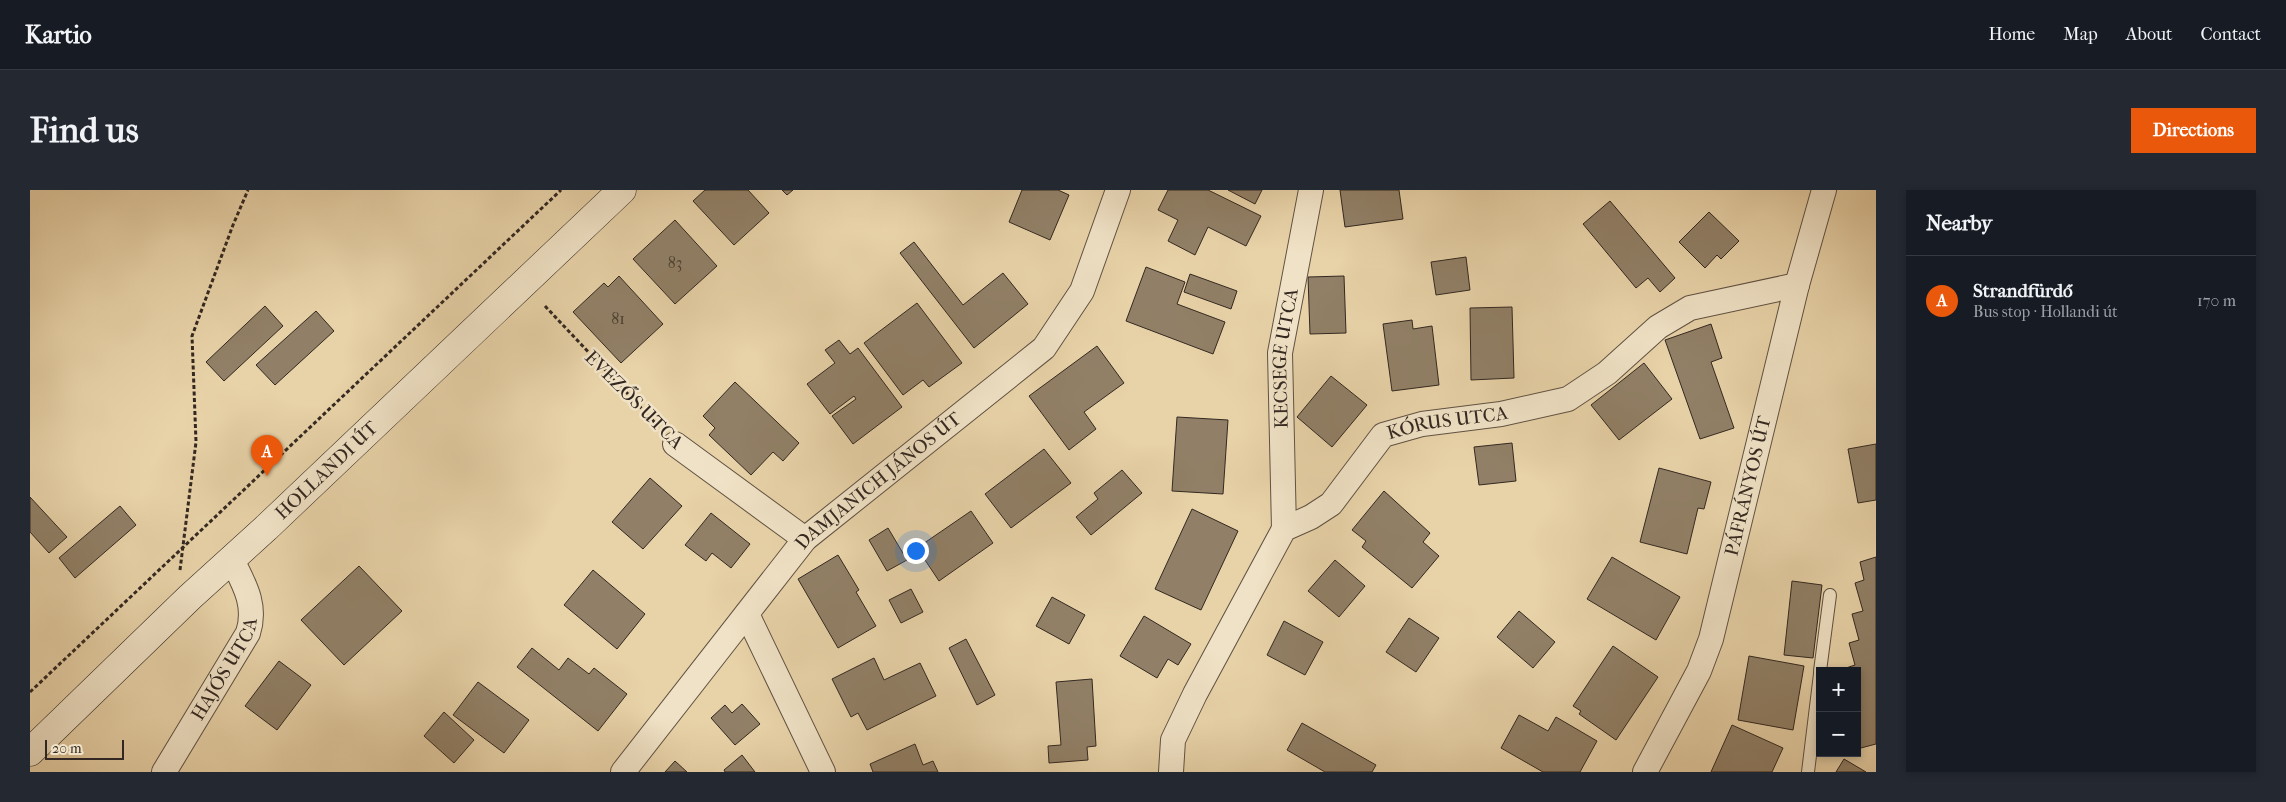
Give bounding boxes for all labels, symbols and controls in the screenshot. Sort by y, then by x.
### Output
text: Kartio [25,21,92,49]
text: Home [1988,24,2035,45]
text: Map [2063,24,2098,45]
text: About [2126,24,2172,45]
text: Contact [2200,24,2261,45]
button: Directions [2131,108,2256,153]
text: Find us [30,110,139,151]
text: Nearby [1926,211,1992,235]
house number: 83 [668,253,682,272]
text: Strandfürdő [1973,280,2073,302]
street label: KECSEGE UTCA [1269,286,1303,429]
text: A [1937,291,1947,310]
text: 170 m [2197,291,2236,310]
text: Bus stop · Hollandi út [1973,302,2118,321]
house number: 81 [611,309,625,328]
street label: EVEZŐS UTCA [580,346,689,454]
street label: KÓRUS UTCA [1384,402,1511,444]
street label: DAMJANICH JÁNOS ÚT [790,408,966,554]
street label: PÁFRÁNYOS ÚT [1721,414,1776,558]
street label: HOLLANDI ÚT [271,417,382,524]
pin: A [251,435,283,476]
your location [903,538,929,564]
street label: HAJÓS UTCA [187,616,262,724]
map controls [1816,667,1861,757]
button: + [1816,667,1861,712]
button: − [1816,712,1861,757]
scale bar [45,737,124,760]
text: 20 m [52,740,82,757]

